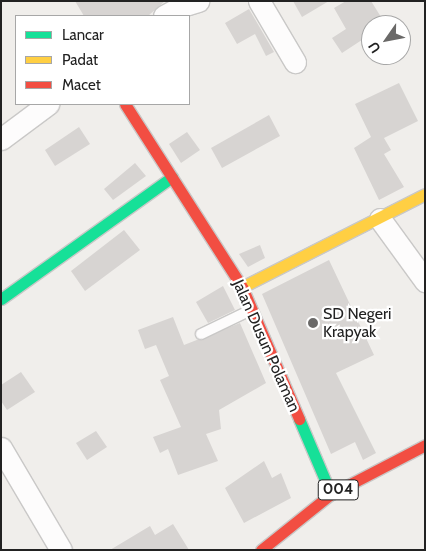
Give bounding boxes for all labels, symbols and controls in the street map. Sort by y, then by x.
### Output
legend [15,15,190,105]
north arrow [361,15,411,65]
text: Lancar [62,26,104,44]
text: U [364,39,385,57]
text: Padat [62,51,98,69]
text: Macet [62,76,101,94]
street label: Jalan Dusun Polaman [228,277,304,415]
place label: SD Negeri Krapyak [323,304,391,342]
marker: SD Negeri Krapyak [307,317,319,329]
road number: 004 [317,478,359,502]

